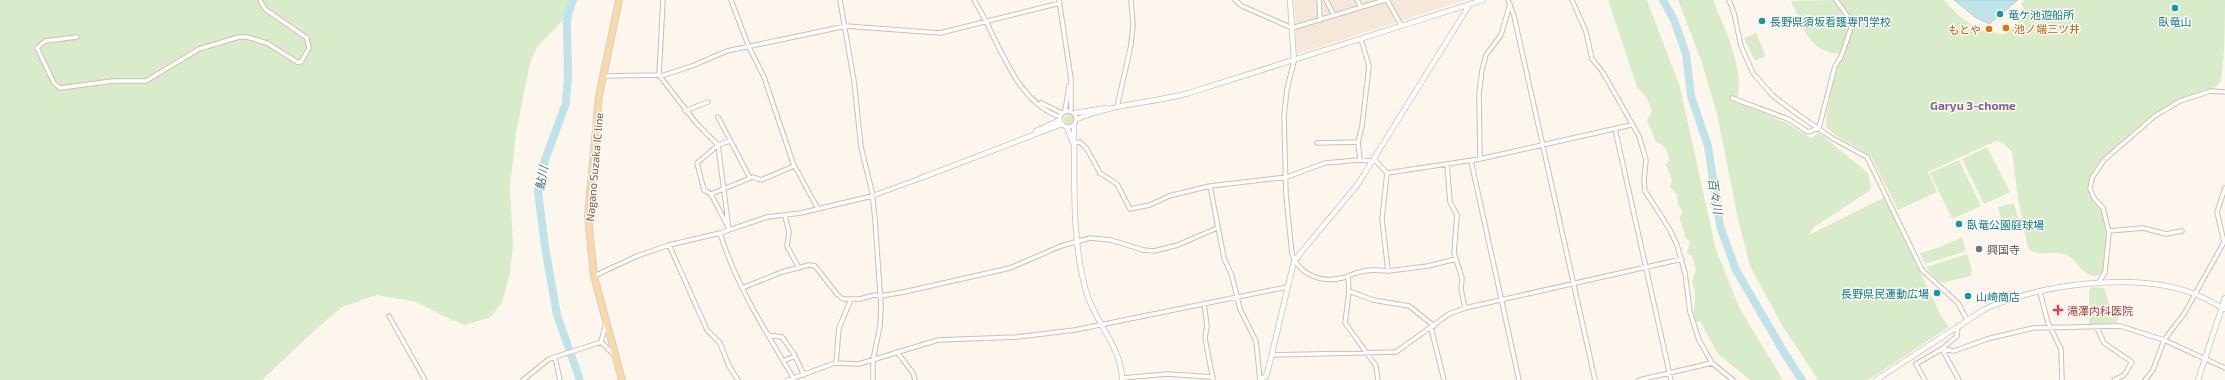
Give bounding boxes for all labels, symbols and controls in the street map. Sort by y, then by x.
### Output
marker: 臥竜山 [2170,3,2180,13]
place label: 竜ケ池遊船所 [2008,8,2075,21]
marker: 竜ケ池遊船所 [1995,9,2005,19]
place label: 長野県須坂看護専門学校 [1770,15,1891,28]
place label: 臥竜山 [2159,15,2192,28]
marker: 長野県須坂看護専門学校 [1757,16,1767,26]
place label: 池ノ端三ツ井 [2014,22,2080,35]
place label: もとや [1948,23,1981,36]
marker: 池ノ端三ツ井 [2001,23,2011,33]
marker: もとや [1984,24,1994,34]
district label: Garyu 3-chome [1930,98,2016,113]
street label: Nagano Suzaka IC line [583,112,605,222]
water label: 鮎川 [532,163,550,191]
water label: 百々川 [1706,177,1726,217]
place label: 臥竜公園庭球場 [1967,218,2044,231]
marker: 臥竜公園庭球場 [1954,219,1964,229]
place label: 興国寺 [1987,243,2020,256]
marker: 興国寺 [1974,244,1984,254]
place label: 長野県民運動広場 [1841,287,1929,300]
marker: 長野県民運動広場 [1932,288,1942,298]
place label: 山崎商店 [1976,290,2020,303]
marker: 山崎商店 [1963,291,1973,301]
marker: 滝澤内科医院 [2052,304,2064,316]
place label: 滝澤内科医院 [2067,304,2133,317]

